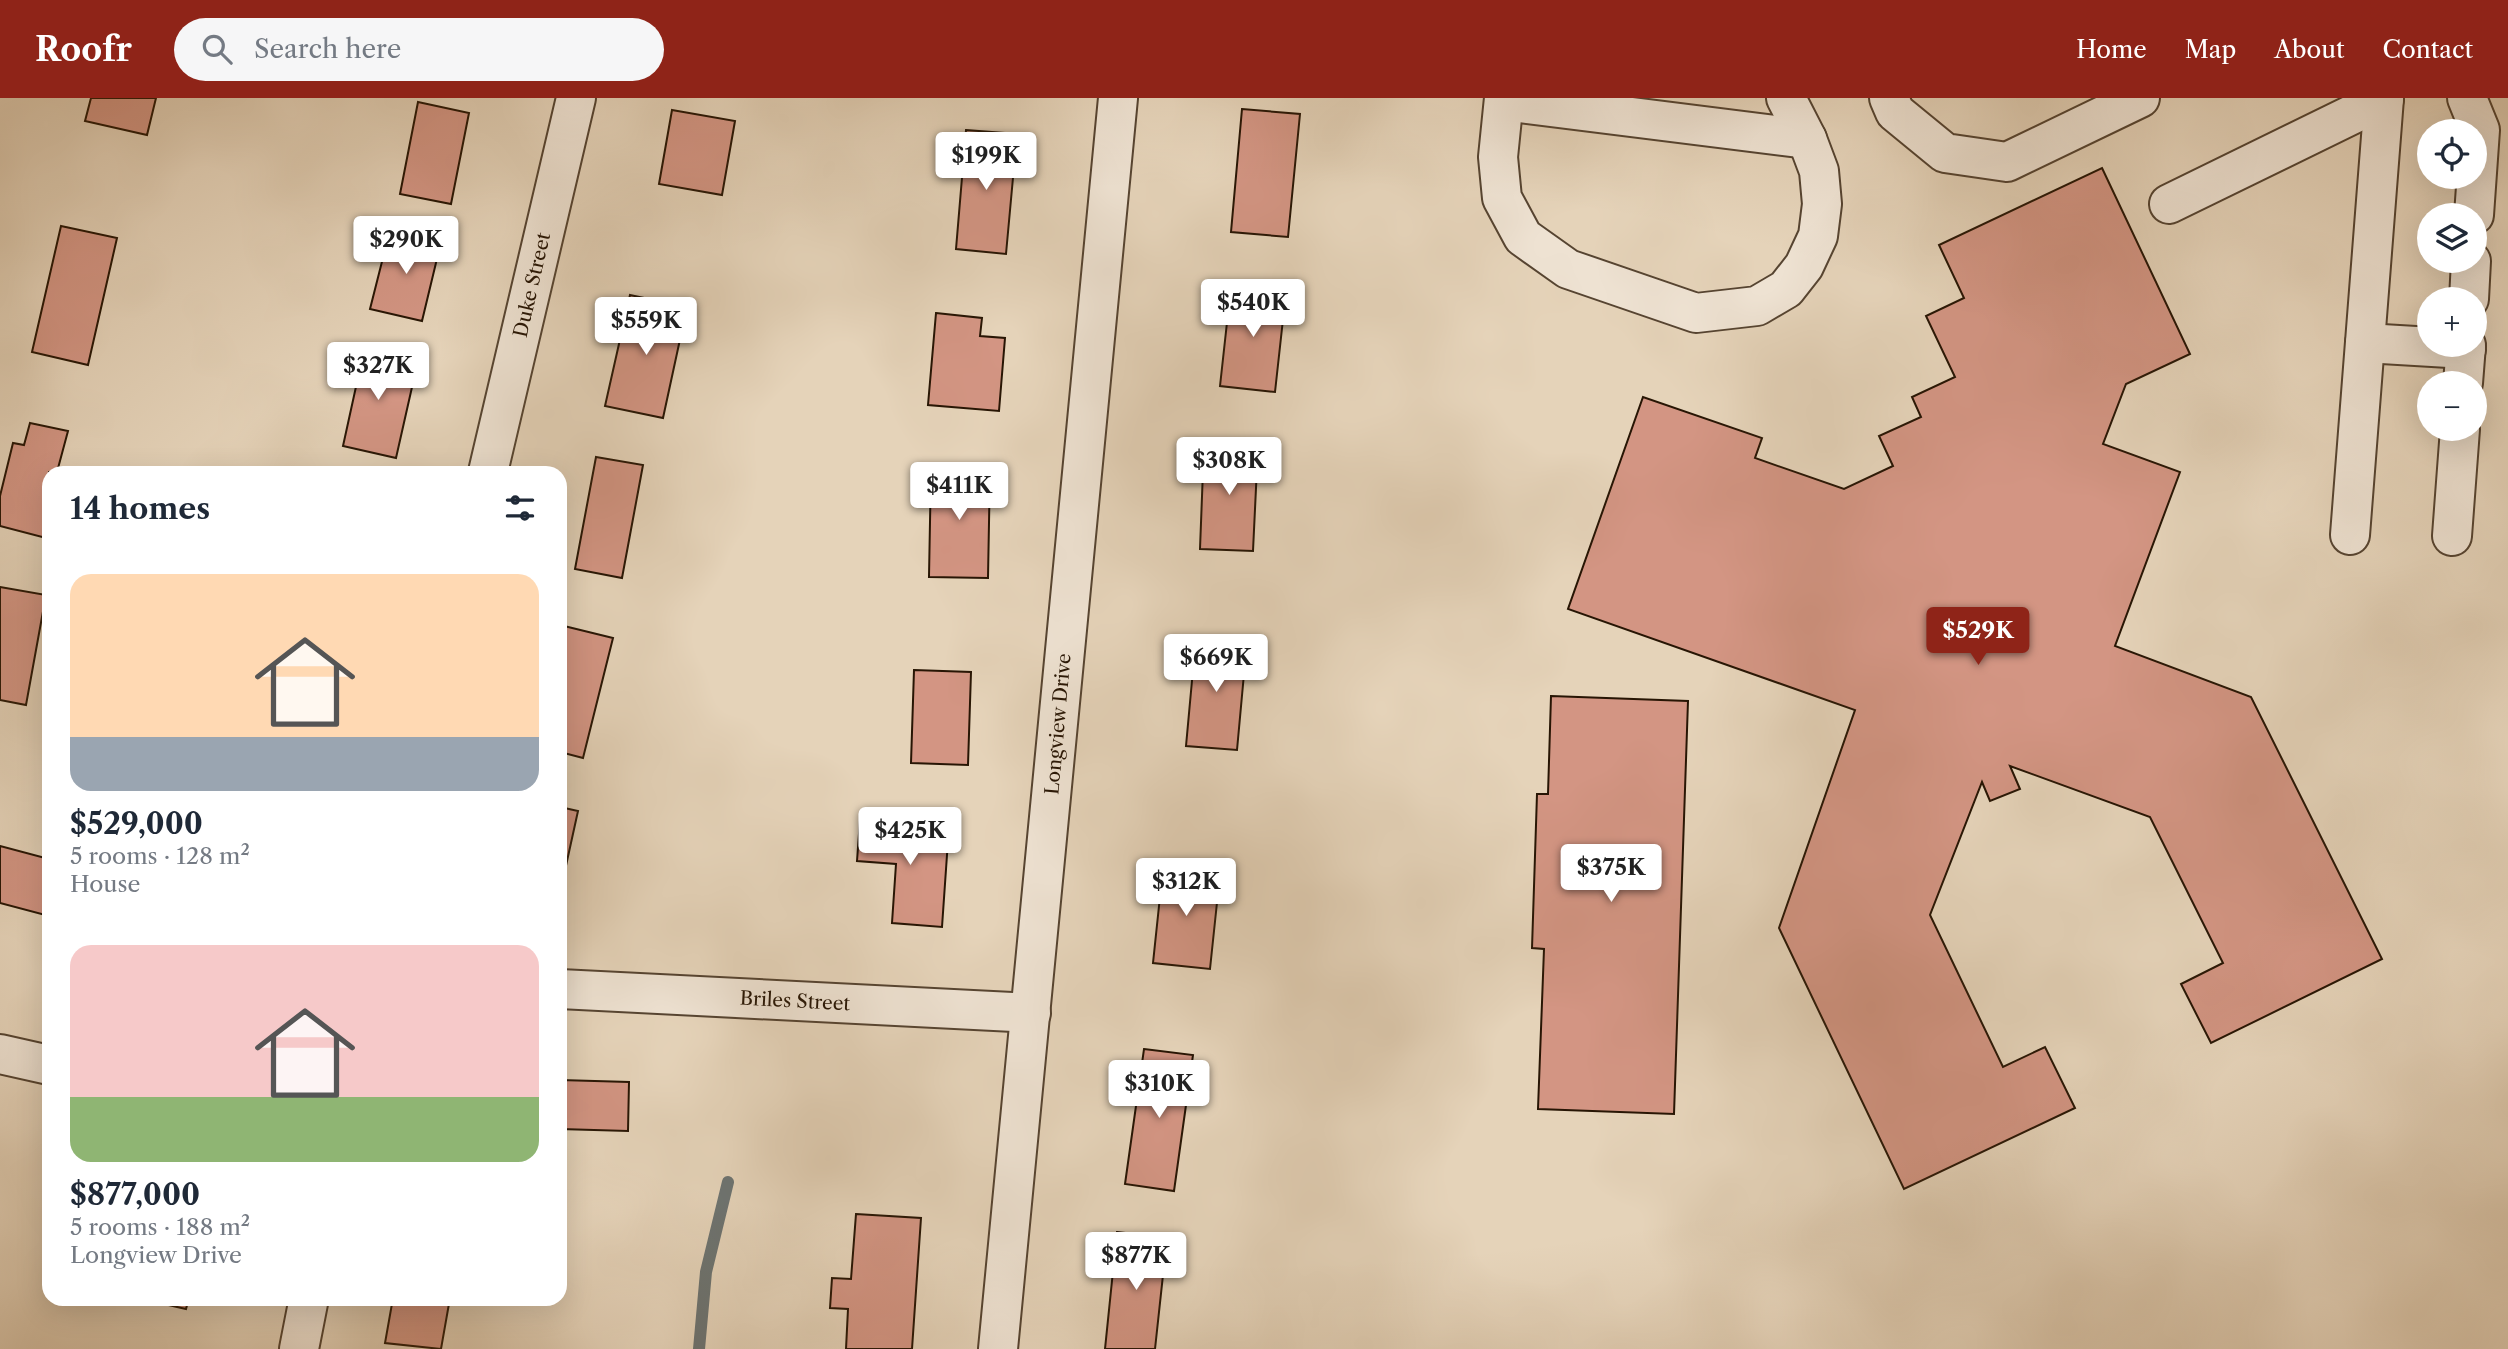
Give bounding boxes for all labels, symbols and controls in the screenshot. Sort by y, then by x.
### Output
search box [174,18,664,81]
text: Roofr [35,29,132,70]
icon: search [198,30,236,68]
text: Search here [254,33,401,65]
text: Home [2076,35,2147,64]
text: Map [2185,35,2236,64]
text: About [2274,35,2345,64]
text: Contact [2383,35,2473,64]
map controls [2417,119,2487,441]
button: locate [2417,119,2487,189]
pin: $199K [937,132,1035,192]
text: $199K [951,141,1021,169]
button: layers [2417,203,2487,273]
pin: $290K [357,216,455,276]
text: $290K [369,225,443,253]
street label: Duke Street [509,230,555,340]
pin: $540K [1204,280,1302,339]
button: + [2417,287,2487,357]
text: $540K [1217,288,1289,316]
pin: $559K [597,298,695,357]
text: $559K [611,306,681,334]
pin: $327K [329,342,427,402]
text: $327K [343,351,413,379]
button: − [2417,371,2487,441]
pin: $308K [1180,438,1278,497]
text: $308K [1192,446,1266,474]
pin: $411K [910,462,1008,522]
text: $411K [926,471,992,499]
icon: filters [501,489,539,527]
text: 14 homes [70,490,210,527]
pin: $529K [1929,608,2027,667]
text: $529K [1942,616,2014,644]
icon: home [242,619,368,745]
pin: $669K [1167,634,1265,694]
text: $669K [1180,643,1252,671]
street label: Longview Drive [1040,652,1076,796]
text: $529,000 [70,805,203,842]
pin: $425K [861,808,959,867]
text: $425K [874,816,946,844]
text: 5 rooms · 128 m² [70,842,250,870]
pin: $375K [1562,844,1660,904]
text: $375K [1577,853,1645,881]
pin: $312K [1137,858,1235,918]
text: $312K [1152,867,1220,895]
text: House [70,870,140,898]
street label: Briles Street [739,987,851,1015]
icon: home [242,990,368,1116]
pin: $310K [1110,1060,1208,1120]
text: $310K [1124,1069,1194,1097]
text: $877,000 [70,1176,200,1213]
text: 5 rooms · 188 m² [70,1213,250,1241]
pin: $877K [1087,1232,1185,1292]
text: Longview Drive [70,1241,242,1269]
text: $877K [1101,1241,1171,1269]

